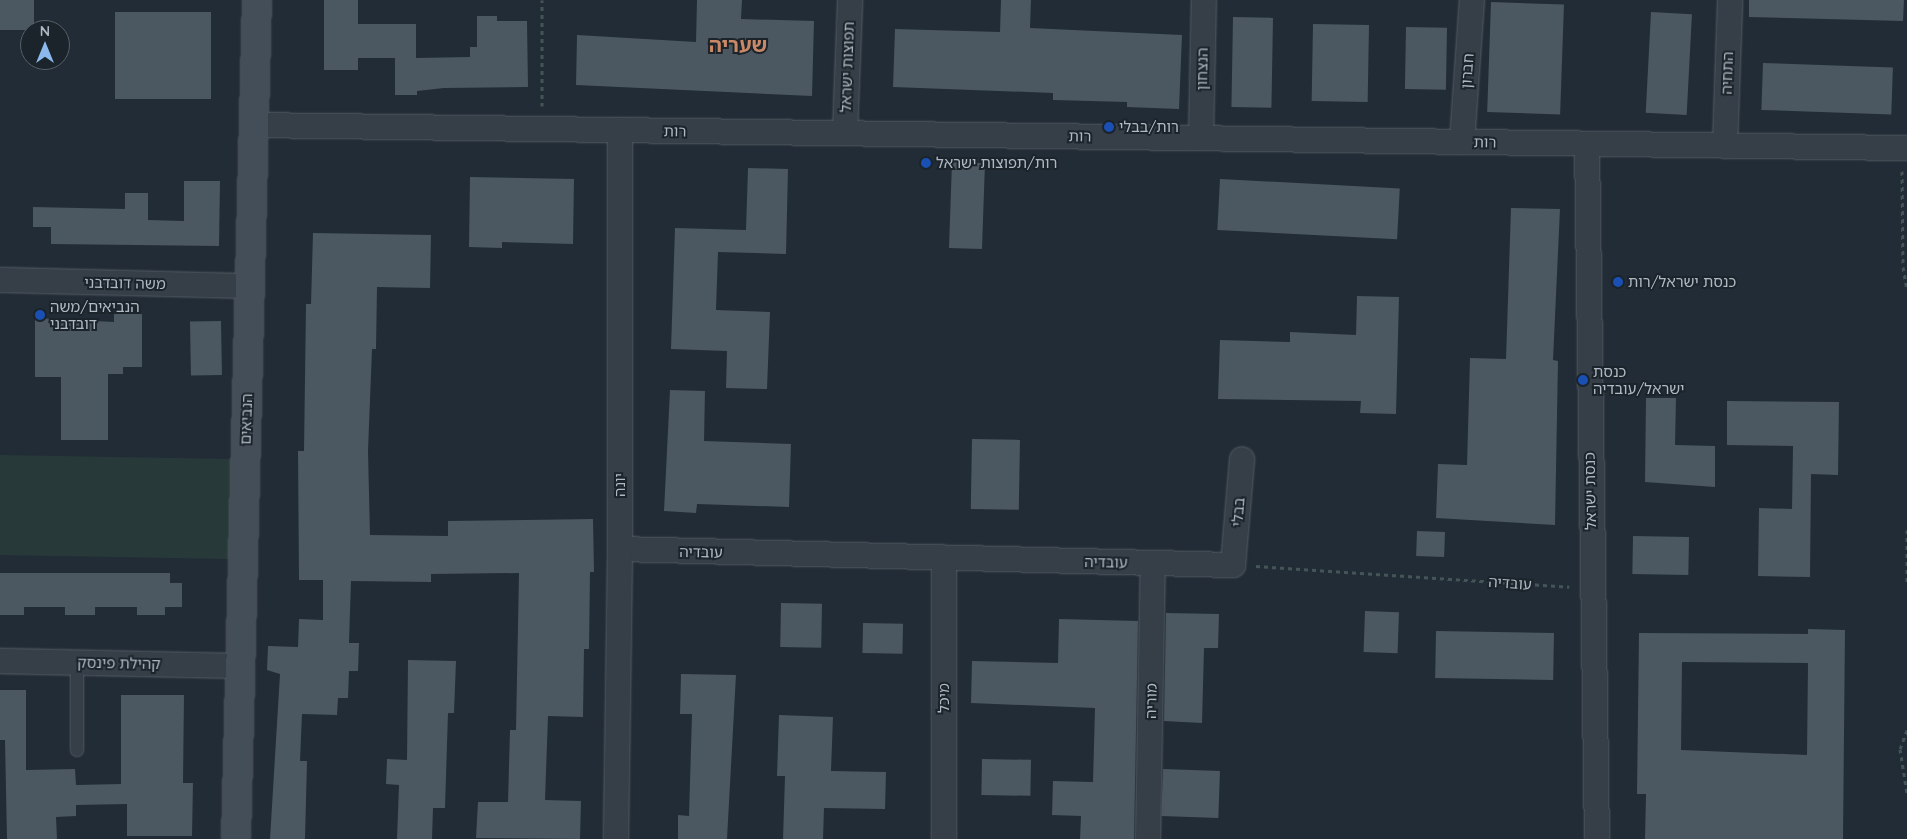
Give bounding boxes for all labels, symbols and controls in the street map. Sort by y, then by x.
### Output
north arrow [20,20,70,70]
street label: תפוצות ישראל [836,21,858,113]
text: N [40,22,50,40]
district label: שעריה [709,32,767,56]
street label: הנצחון [1193,47,1211,91]
street label: התחיה [1717,51,1737,95]
street label: חברון [1457,53,1477,89]
place label: רות/בבלי [1119,118,1179,136]
marker: רות/בבלי [1103,121,1115,133]
street label: רות [664,122,686,140]
street label: רות [1069,127,1091,145]
street label: רות [1474,133,1496,151]
place label: רות/תפוצות ישראל [936,154,1057,172]
marker: רות/תפוצות ישראל [920,157,932,169]
street label: משה דובדבני [84,273,166,293]
place label: כנסת ישראל/רות [1628,273,1736,291]
marker: כנסת ישראל/רות [1612,276,1624,288]
place label: הנביאים/משה דובדבני [50,297,140,332]
marker: הנביאים/משה דובדבני [34,309,46,321]
place label: כנסת ישראל/עובדיה [1593,362,1685,397]
marker: כנסת ישראל/עובדיה [1577,374,1589,386]
street label: הנביאים [236,393,256,445]
street label: כנסת ישראל [1580,452,1600,530]
street label: יונה [611,473,629,497]
street label: בבלי [1228,497,1248,527]
street label: עובדיה [679,543,723,561]
street label: עובדיה [1084,553,1128,571]
street label: עובדיה [1488,573,1532,593]
street label: קהילת פינסק [77,653,161,673]
street label: מיכל [935,683,953,713]
street label: מוריה [1142,683,1160,719]

